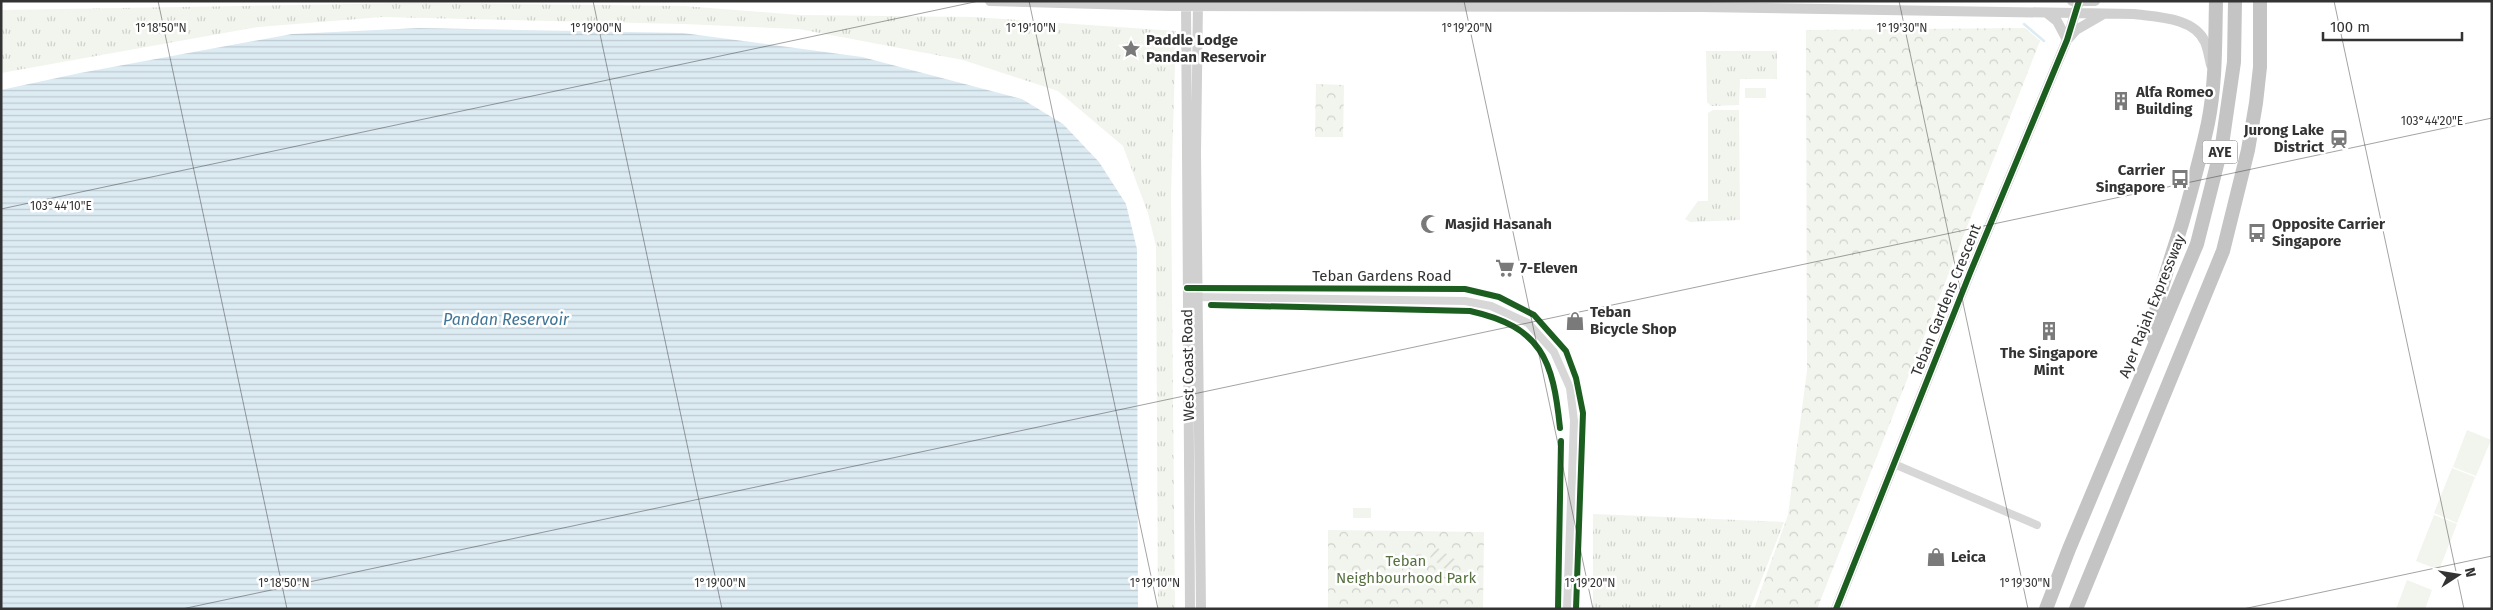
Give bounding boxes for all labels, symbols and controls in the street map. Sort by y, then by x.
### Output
scale bar [2323,10,2462,42]
text: 100 m [2330,18,2370,36]
text: 1°18'50"N [135,21,187,35]
text: 1°19'00"N [570,21,622,35]
text: 1°19'10"N [1006,21,1056,35]
text: 1°19'20"N [1441,21,1493,35]
text: 1°19'30"N [1876,21,1928,35]
place label: Paddle Lodge Pandan Reservoir [1146,31,1267,66]
place icon: Paddle Lodge Pandan Reservoir [1120,38,1142,60]
place label: Alfa Romeo Building [2135,83,2214,118]
building icon: Alfa Romeo Building [2110,90,2132,112]
text: 103°44'20"E [2401,114,2463,128]
place label: Jurong Lake District [2243,121,2324,156]
station icon: Jurong Lake District [2328,128,2350,150]
road number: AYE [2202,140,2238,163]
place label: Carrier Singapore [2096,161,2166,196]
bus stop icon: Carrier Singapore [2169,168,2191,190]
text: 103°44'10"E [30,199,92,213]
mosque icon: Masjid Hasanah [1419,213,1441,235]
place label: Masjid Hasanah [1445,215,1552,233]
place label: Opposite Carrier Singapore [2272,215,2386,250]
street label: Teban Gardens Crescent [1907,221,1985,379]
bus stop icon: Opposite Carrier Singapore [2246,222,2268,244]
street label: Ayer Rajah Expressway [2115,231,2189,380]
supermarket icon: 7-Eleven [1494,257,1516,279]
place label: 7-Eleven [1520,259,1578,277]
street label: Teban Gardens Road [1312,267,1452,285]
place label: Teban Bicycle Shop [1590,303,1677,338]
street label: West Coast Road [1178,309,1198,421]
water label: Pandan Reservoir [443,310,570,329]
shop icon: Teban Bicycle Shop [1564,310,1586,332]
building icon: The Singapore Mint [2038,320,2060,342]
place label: The Singapore Mint [2000,344,2098,379]
shop icon: Leica [1925,546,1947,568]
place label: Leica [1951,548,1986,566]
north arrow [2433,550,2483,600]
park label: Teban Neighbourhood Park [1336,552,1476,587]
text: N [2461,566,2480,579]
text: 1°18'50"N [258,576,310,590]
text: 1°19'00"N [694,576,746,590]
text: 1°19'10"N [1130,576,1180,590]
text: 1°19'20"N [1564,576,1616,590]
text: 1°19'30"N [1999,576,2051,590]

